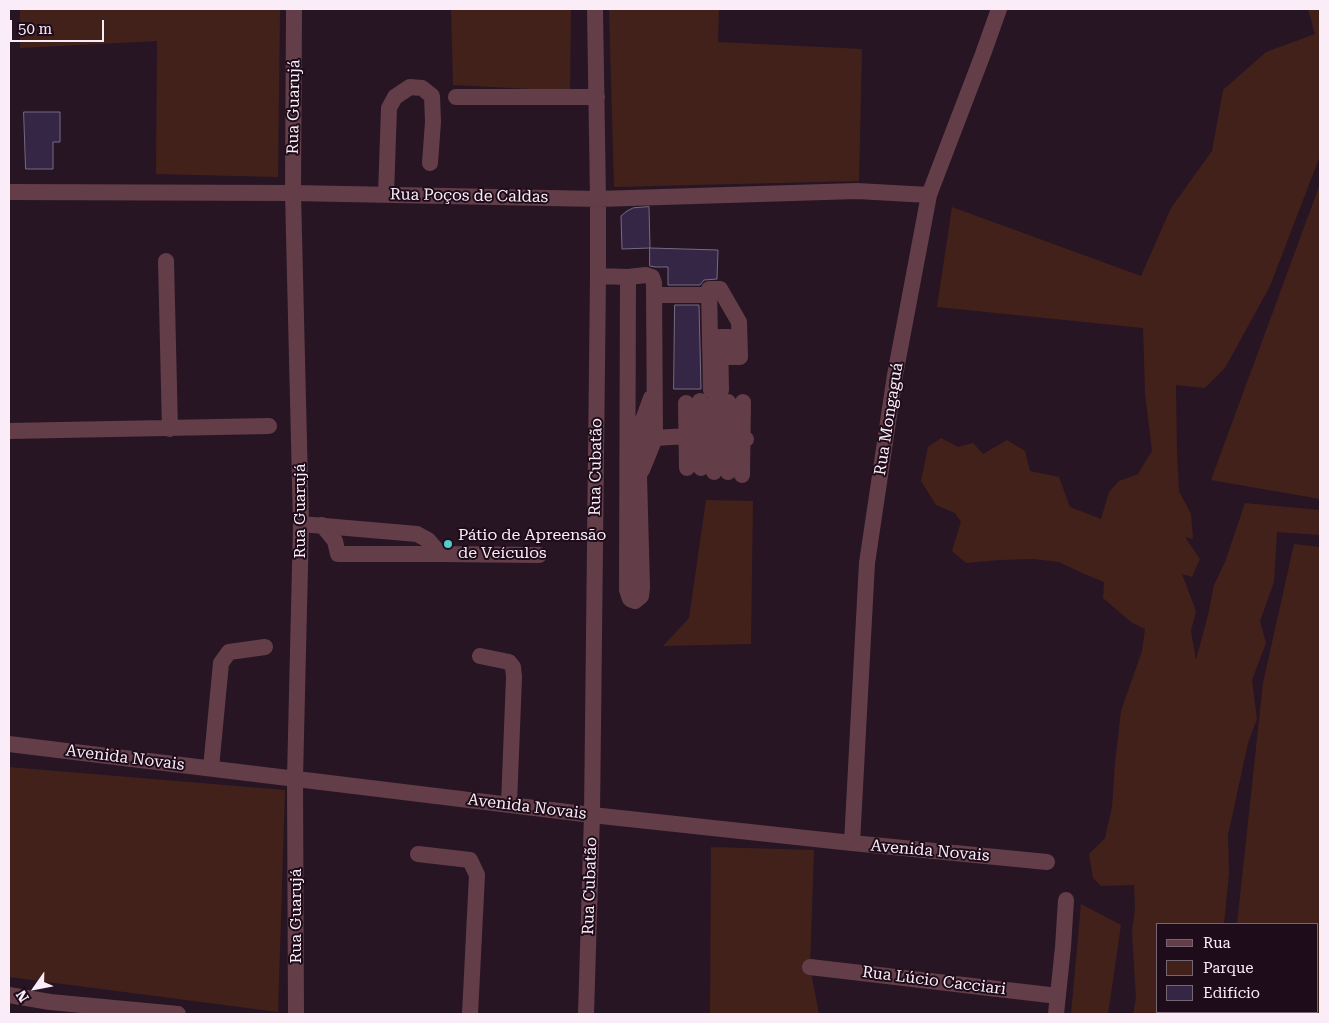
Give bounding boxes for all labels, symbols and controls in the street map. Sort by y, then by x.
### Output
scale bar [12,10,106,42]
text: 50 m [18,20,52,38]
street label: Rua Guarujá [284,59,304,155]
street label: Rua Poços de Caldas [390,185,548,207]
street label: Rua Mongaguá [871,361,907,477]
street label: Rua Cubatão [586,418,606,516]
street label: Rua Guarujá [290,464,310,558]
place label: Pátio de Apreensão de Veículos [458,525,606,563]
marker: Pátio de Apreensão de Veículos [442,538,454,550]
street label: Avenida Novais [65,741,185,775]
street label: Avenida Novais [467,790,587,824]
street label: Avenida Novais [870,836,990,866]
street label: Rua Cubatão [579,837,601,935]
street label: Rua Guarujá [286,869,306,963]
legend [1156,923,1319,1013]
text: Rua [1203,934,1231,952]
text: Parque [1203,959,1254,977]
north arrow [10,963,60,1013]
street label: Rua Lúcio Cacciari [861,963,1007,999]
text: Edifício [1203,984,1260,1002]
text: N [13,987,32,1005]

